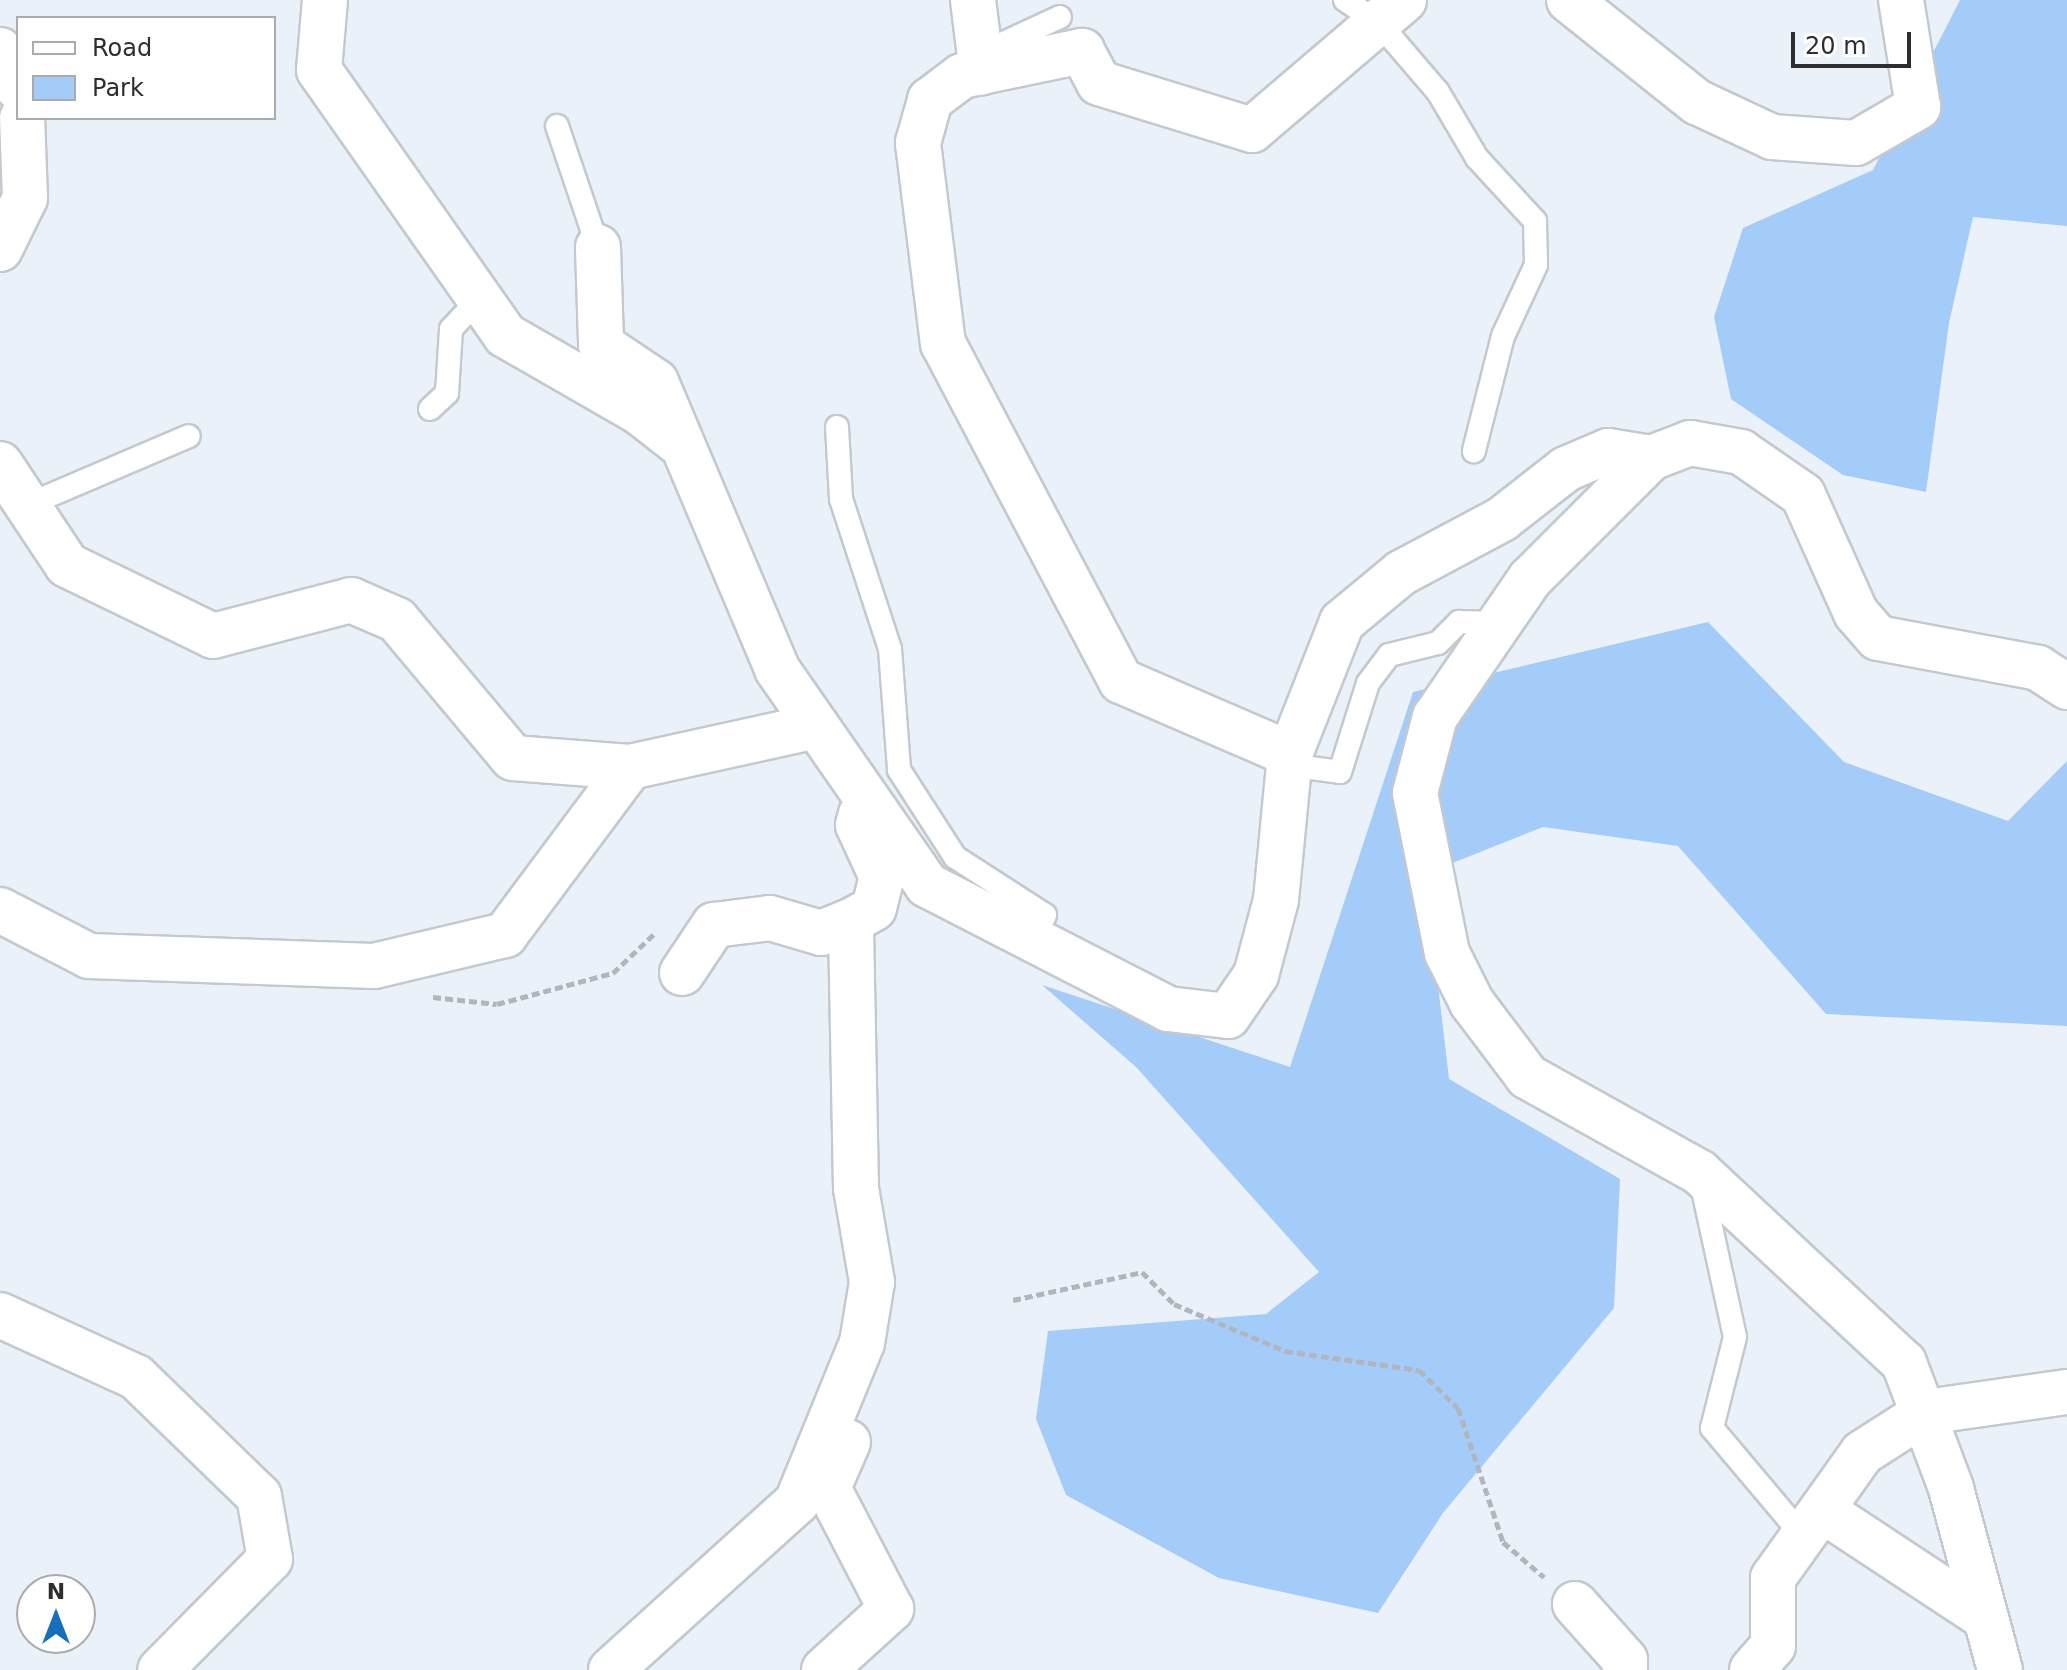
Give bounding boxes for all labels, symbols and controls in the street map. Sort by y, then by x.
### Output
legend [16,16,276,120]
scale bar [1795,16,1915,66]
text: 20 m [1805,32,1867,60]
text: Road [92,34,152,62]
text: Park [92,74,144,102]
north arrow [16,1574,96,1654]
text: N [47,1579,65,1604]

